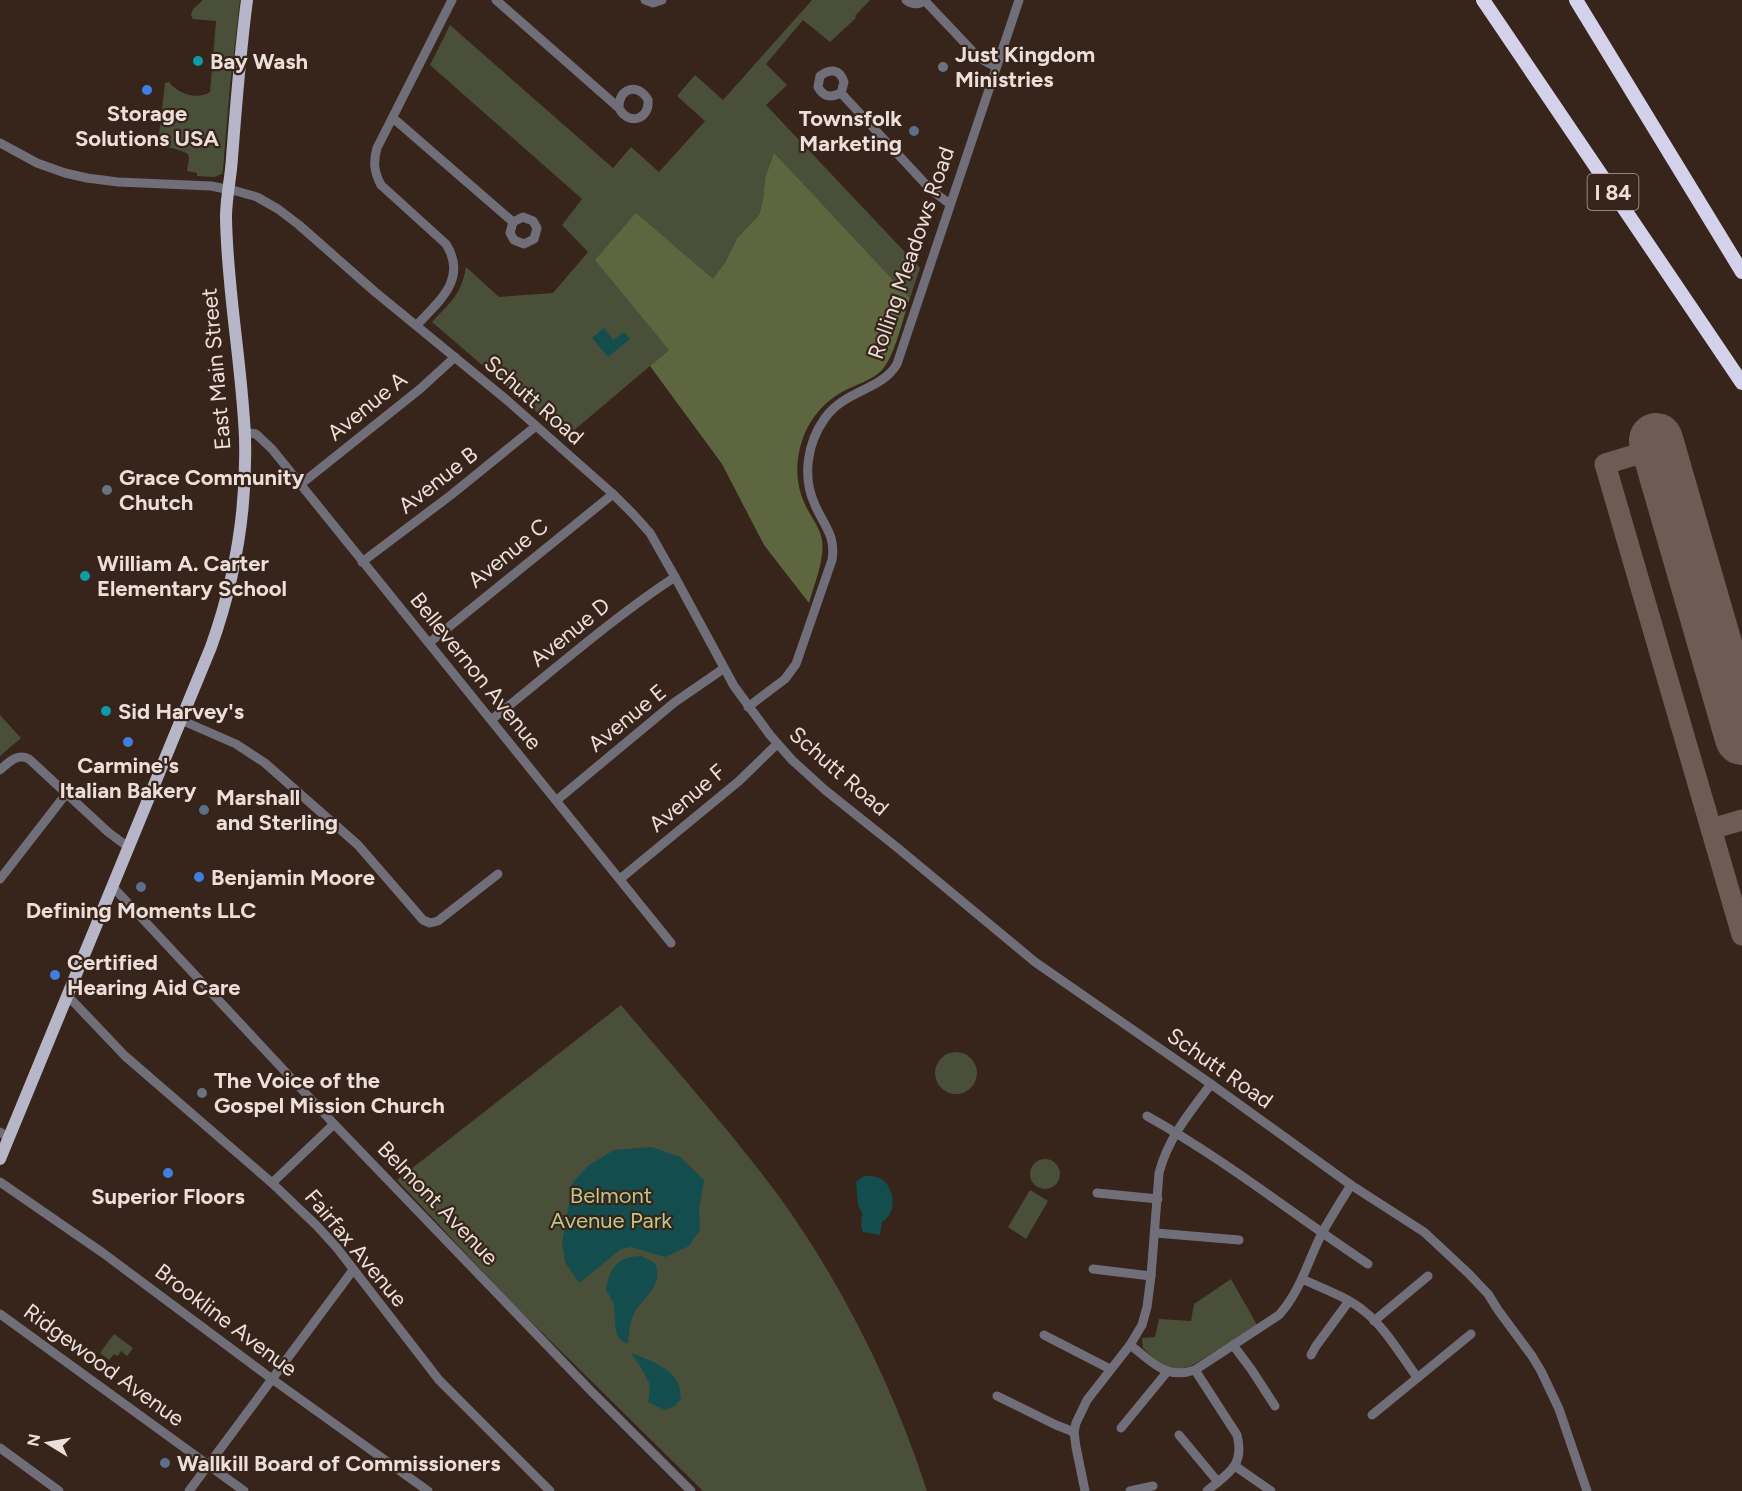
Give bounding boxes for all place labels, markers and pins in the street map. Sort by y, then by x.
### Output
place label: Just Kingdom Ministries [955,41,1095,93]
place label: Bay Wash [210,48,308,75]
marker: Bay Wash [191,54,205,68]
marker: Just Kingdom Ministries [936,60,950,74]
marker: Storage Solutions USA [140,83,154,97]
place label: Storage Solutions USA [75,100,219,152]
place label: Townsfolk Marketing [799,105,902,157]
marker: Townsfolk Marketing [907,124,921,138]
place label: Grace Community Chutch [119,464,305,516]
marker: Grace Community Chutch [100,483,114,497]
place label: William A. Carter Elementary School [97,550,287,602]
marker: William A. Carter Elementary School [78,569,92,583]
place label: Sid Harvey's [118,698,244,725]
marker: Sid Harvey's [99,704,113,718]
marker: Carmine's Italian Bakery [121,735,135,749]
place label: Carmine's Italian Bakery [59,752,197,804]
place label: Marshall and Sterling [216,784,338,836]
marker: Marshall and Sterling [197,803,211,817]
place label: Benjamin Moore [211,864,375,891]
marker: Benjamin Moore [192,870,206,884]
marker: Defining Moments LLC [134,880,148,894]
place label: Defining Moments LLC [26,897,256,924]
place label: Certified Hearing Aid Care [67,949,240,1001]
marker: Certified Hearing Aid Care [48,968,62,982]
place label: The Voice of the Gospel Mission Church [214,1067,445,1119]
marker: The Voice of the Gospel Mission Church [195,1086,209,1100]
marker: Superior Floors [161,1166,175,1180]
place label: Superior Floors [91,1183,245,1210]
place label: Wallkill Board of Commissioners [177,1450,500,1477]
marker: Wallkill Board of Commissioners [158,1456,172,1470]

